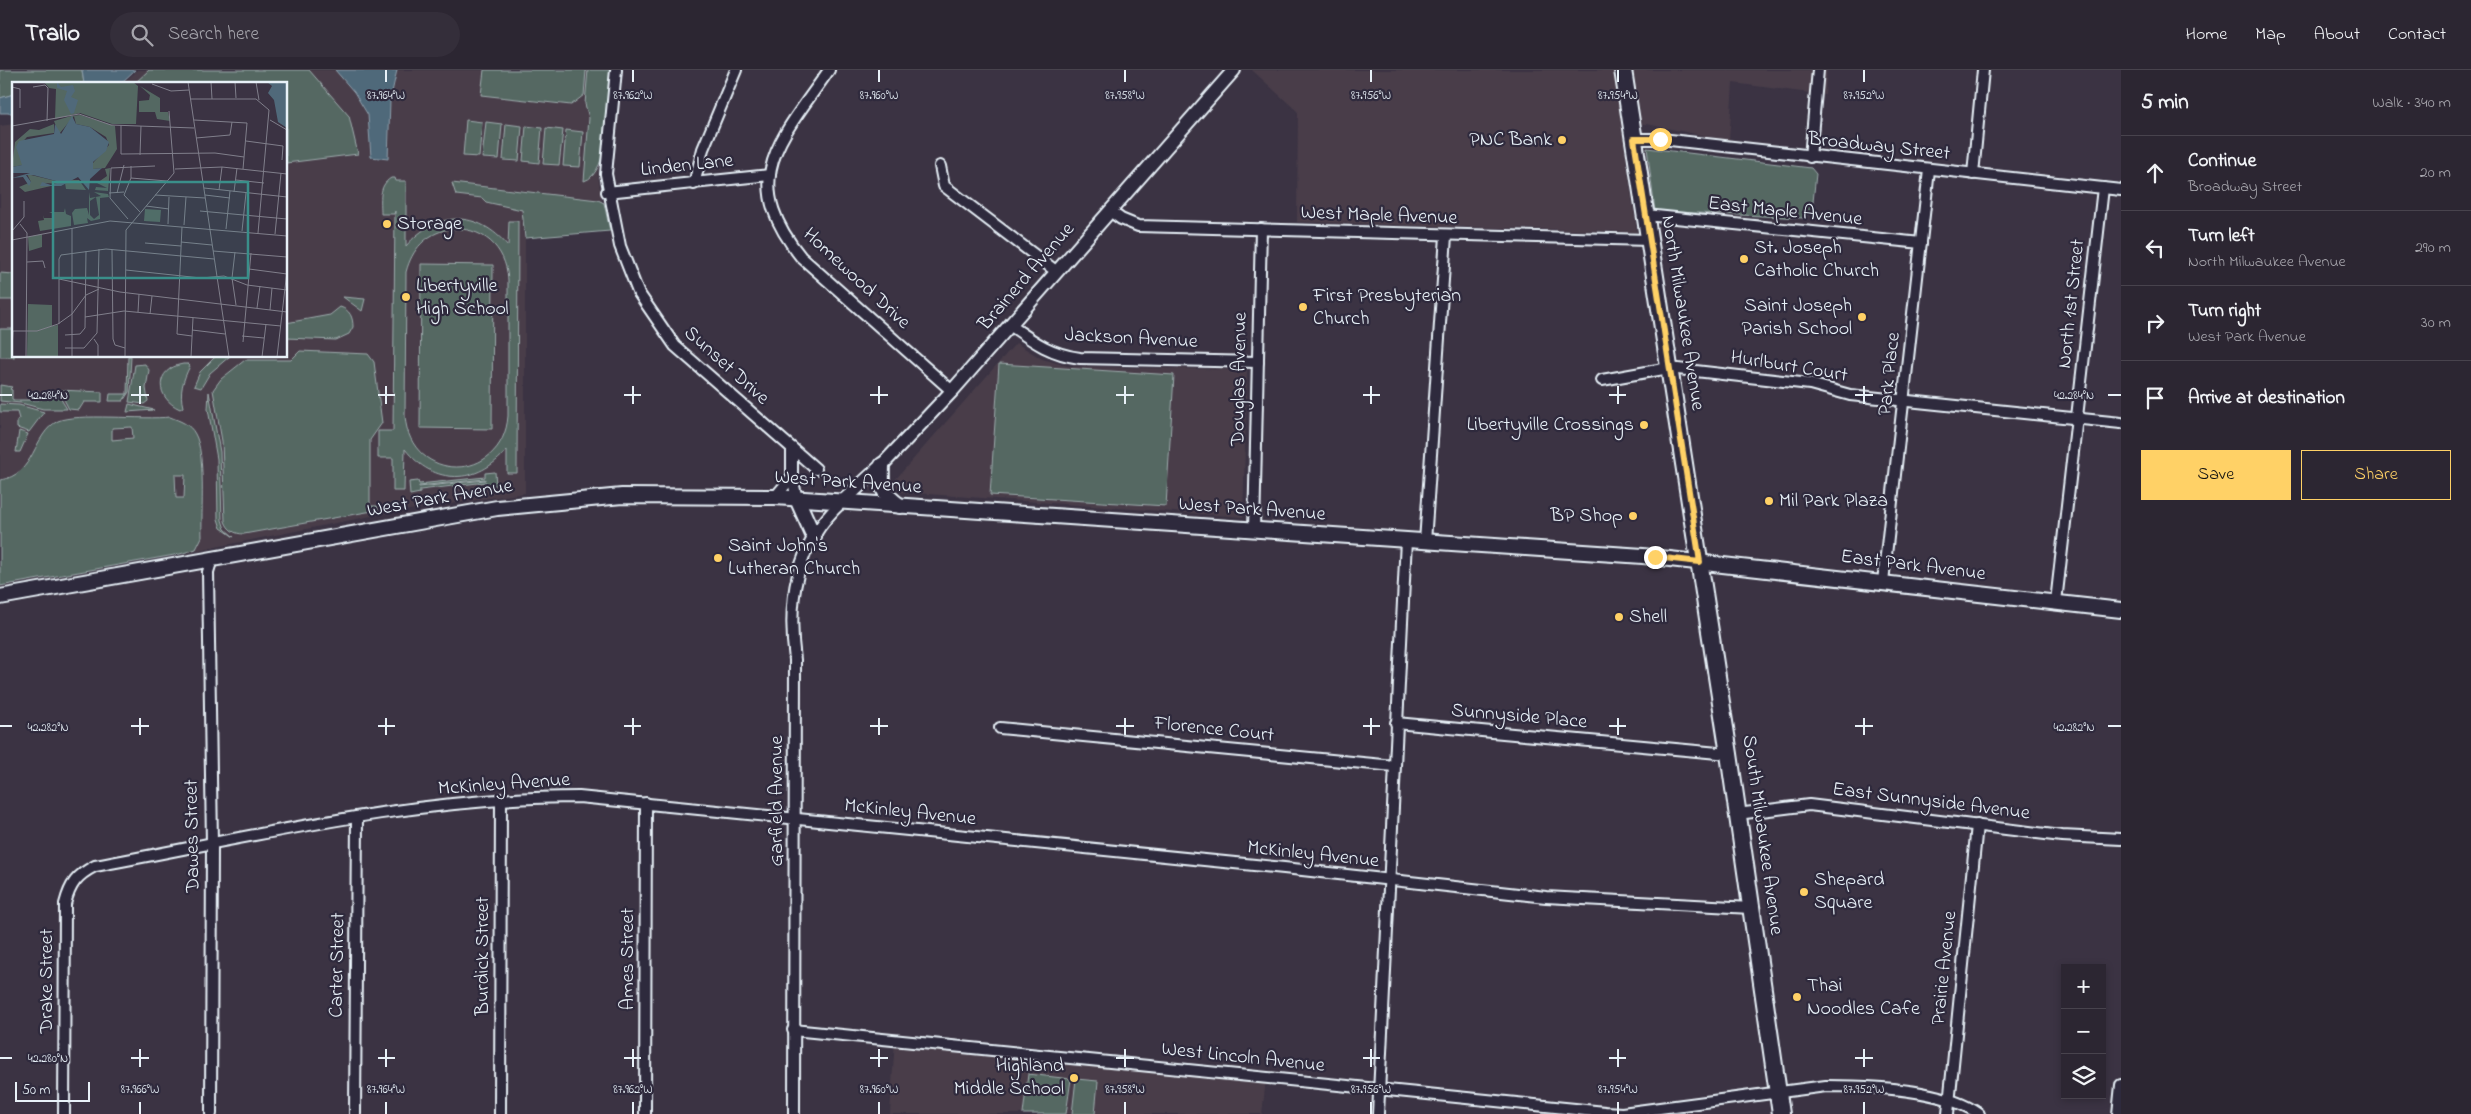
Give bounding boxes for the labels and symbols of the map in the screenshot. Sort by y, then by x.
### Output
inset map [12,82,288,358]
text: 87.964°W [367,87,405,105]
text: 87.962°W [613,87,653,105]
text: 87.960°W [860,87,898,105]
text: 87.958°W [1105,87,1145,105]
text: 87.956°W [1351,87,1391,105]
text: 87.954°W [1598,87,1638,105]
text: 87.952°W [1844,87,1884,105]
street label: Broadway Street [1806,125,1952,169]
place label: PNC Bank [1469,126,1552,155]
route start [1649,128,1672,151]
marker: PNC Bank [1556,134,1568,146]
street label: Linden Lane [639,147,735,185]
street label: East Maple Avenue [1706,189,1864,235]
street label: West Maple Avenue [1300,199,1458,233]
place label: Storage [397,210,462,240]
street label: North Milwaukee Avenue [1652,213,1712,413]
street label: Brainerd Avenue [971,216,1082,338]
marker: Storage [381,218,393,230]
street label: Homewood Drive [796,221,916,337]
place label: St. Joseph Catholic Church [1754,234,1879,286]
street label: North 1st Street [2051,238,2093,370]
marker: St. Joseph Catholic Church [1738,253,1750,265]
place label: Libertyville High School [416,272,509,325]
place label: First Presbyterian Church [1312,282,1461,334]
marker: Libertyville High School [400,291,412,303]
place label: Saint Joseph Parish School [1742,292,1852,344]
marker: First Presbyterian Church [1297,301,1309,313]
marker: Saint Joseph Parish School [1856,311,1868,323]
street label: Douglas Avenue [1224,312,1257,447]
street label: Sunset Drive [677,320,775,412]
street label: Jackson Avenue [1064,321,1198,357]
street label: Park Place [1871,331,1909,417]
street label: Hurlburt Court [1728,343,1850,391]
text: 42.284°N [28,387,68,405]
text: 42.284°N [2054,387,2094,405]
place label: Libertyville Crossings [1467,411,1634,441]
marker: Libertyville Crossings [1638,419,1650,431]
street label: West Park Avenue [774,463,923,503]
street label: West Park Avenue [365,472,515,526]
place label: Mil Park Plaza [1779,487,1888,516]
street label: West Park Avenue [1178,490,1327,530]
marker: Mil Park Plaza [1763,495,1775,507]
place label: BP Shop [1550,502,1623,531]
marker: BP Shop [1627,510,1639,522]
place label: Saint John's Lutheran Church [728,532,860,584]
street label: East Park Avenue [1839,543,1987,589]
route end [1644,546,1667,569]
marker: Saint John's Lutheran Church [712,552,724,564]
place label: Shell [1629,603,1667,632]
marker: Shell [1613,611,1625,623]
street label: Sunnyside Place [1450,697,1588,737]
street label: Florence Court [1152,709,1276,751]
text: 42.282°N [27,719,69,737]
text: 42.282°N [2053,719,2095,737]
street label: South Milwaukee Avenue [1734,733,1790,937]
street label: Garfield Avenue [763,736,792,866]
street label: McKinley Avenue [437,766,571,804]
street label: East Sunnyside Avenue [1831,776,2031,829]
street label: Dawes Street [178,779,209,894]
street label: McKinley Avenue [843,792,977,834]
street label: McKinley Avenue [1246,834,1380,876]
place label: Shepard Square [1814,866,1884,918]
marker: Shepard Square [1798,886,1810,898]
street label: Burdick Street [469,896,498,1016]
street label: Ames Street [614,908,643,1010]
street label: Prairie Avenue [1925,909,1965,1026]
street label: Carter Street [323,912,353,1018]
street label: Drake Street [33,928,62,1034]
place label: Thai Noodles Cafe [1807,972,1920,1024]
marker: Thai Noodles Cafe [1791,991,1803,1003]
street label: West Lincoln Avenue [1160,1035,1326,1081]
text: 42.280°N [28,1050,68,1068]
place label: Highland Middle School [954,1052,1064,1104]
marker: Highland Middle School [1068,1072,1080,1084]
scale bar [15,1079,90,1102]
text: 87.966°W [121,1081,159,1099]
text: 87.964°W [367,1081,405,1099]
text: 87.962°W [613,1081,653,1099]
text: 87.960°W [860,1081,898,1099]
text: 87.958°W [1105,1081,1145,1099]
text: 87.956°W [1351,1081,1391,1099]
text: 87.954°W [1598,1081,1638,1099]
text: 87.952°W [1844,1081,1884,1099]

